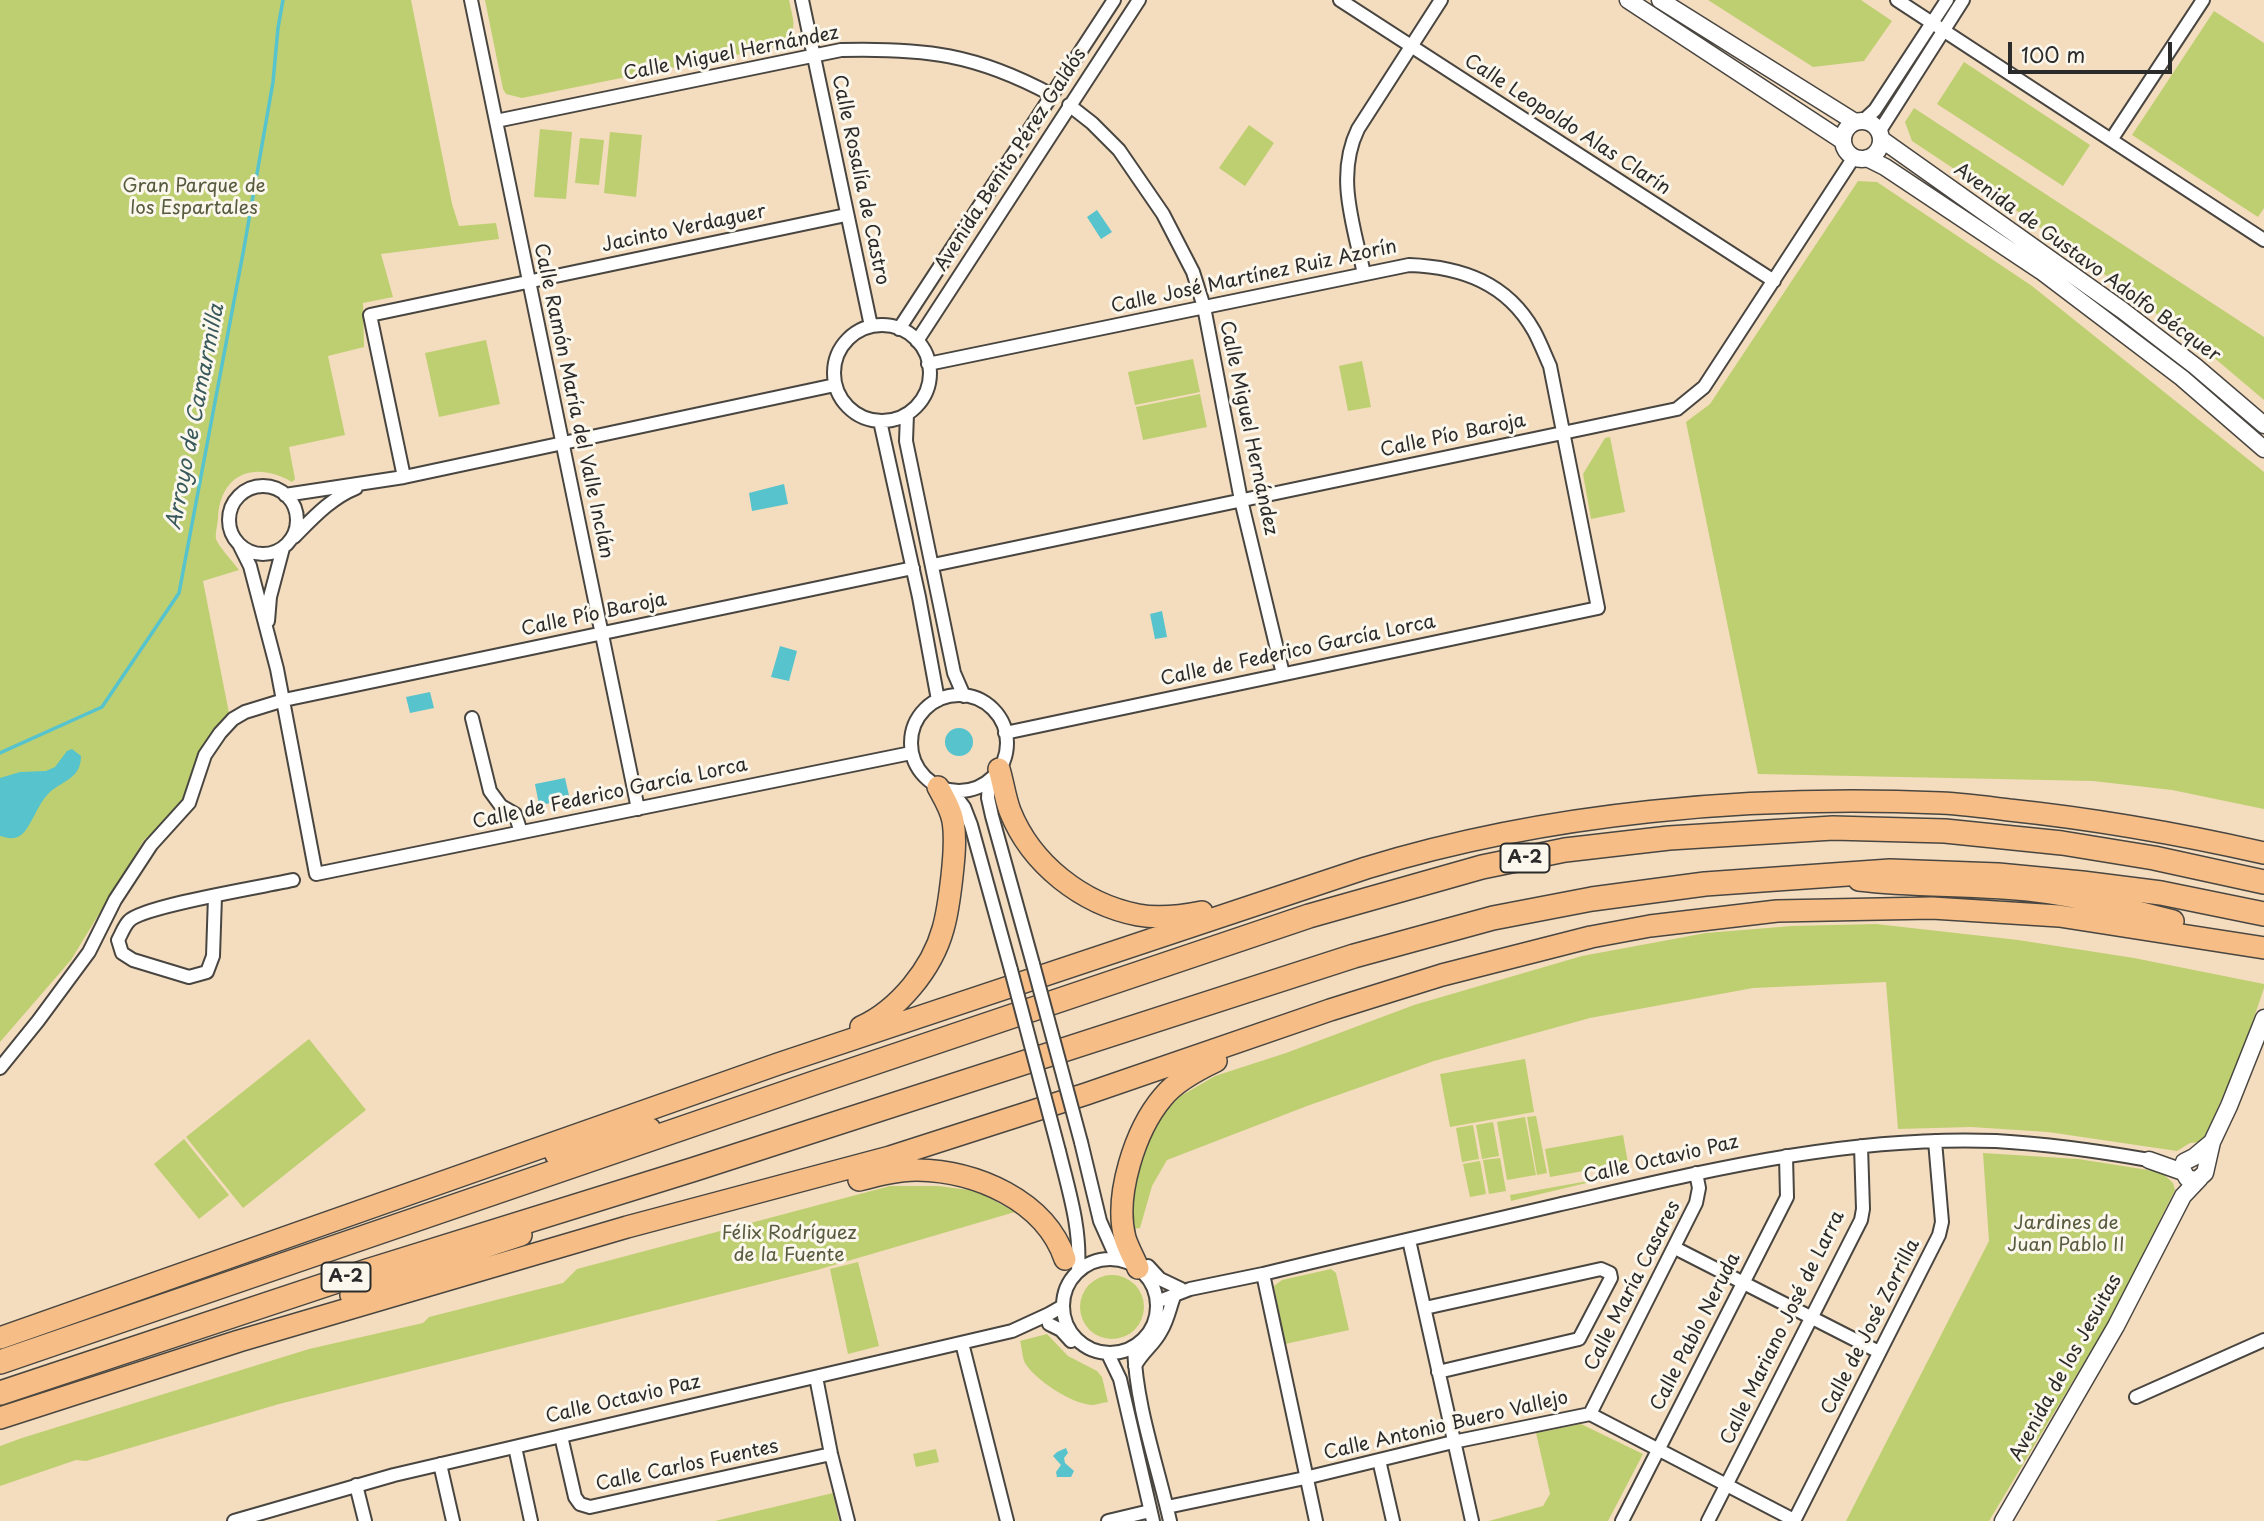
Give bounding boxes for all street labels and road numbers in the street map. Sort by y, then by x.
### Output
street label: Calle Miguel Hernández [622,22,840,86]
street label: Avenida Benito Pérez Galdós [930,44,1092,276]
street label: Calle Leopoldo Alas Clarín [1460,50,1674,200]
street label: Calle Rosalía de Castro [827,73,893,287]
street label: Avenida de Gustavo Adolfo Bécquer [1949,159,2225,367]
street label: Jacinto Verdaguer [600,200,768,258]
street label: Calle José Martínez Ruiz Azorín [1109,236,1399,318]
street label: Calle Ramón María del Valle Inclán [528,241,618,561]
street label: Calle Miguel Hernández [1214,319,1282,537]
street label: Calle Pío Baroja [1378,409,1528,463]
street label: Calle Pío Baroja [519,588,669,642]
street label: Calle de Federico García Lorca [1159,611,1437,691]
street label: Calle de Federico García Lorca [471,754,749,834]
road number: A-2 [1500,844,1550,872]
street label: Calle Octavio Paz [1581,1131,1741,1189]
street label: Calle María Casares [1580,1197,1686,1375]
street label: Calle Mariano José de Larra [1716,1207,1850,1449]
street label: Calle de José Zorrilla [1817,1236,1925,1418]
street label: Calle Pablo Neruda [1646,1249,1746,1415]
road number: A-2 [322,1262,370,1292]
street label: Avenida de los Jesuitas [2005,1271,2127,1465]
street label: Calle Octavio Paz [543,1371,703,1429]
street label: Calle Antonio Buero Vallejo [1322,1387,1570,1465]
street label: Calle Carlos Fuentes [594,1436,780,1496]

